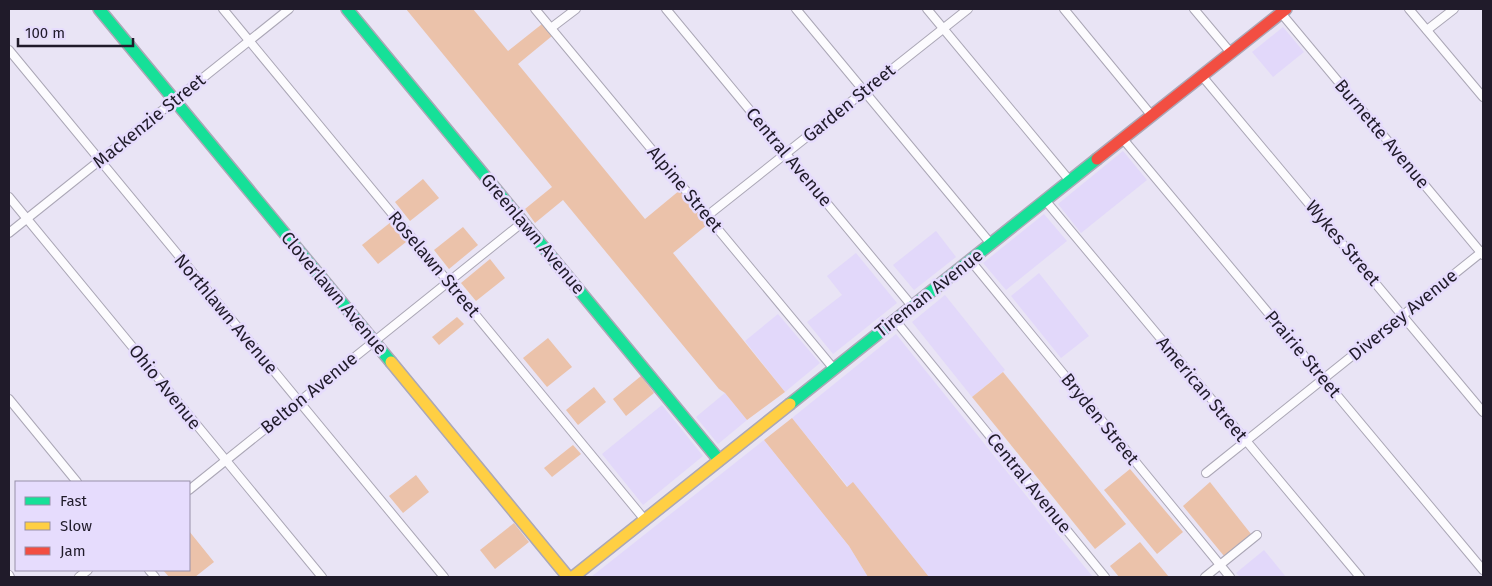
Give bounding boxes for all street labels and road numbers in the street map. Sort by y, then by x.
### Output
street label: Garden Street [798,59,900,147]
street label: Mackenzie Street [88,69,210,173]
street label: Burnette Avenue [1330,75,1434,193]
street label: Central Avenue [741,103,837,211]
street label: Alpine Street [643,142,728,237]
street label: Greenlawn Avenue [476,169,590,299]
street label: Wykes Street [1301,196,1385,291]
street label: Roselawn Street [383,207,485,322]
street label: Cloverlawn Avenue [276,227,392,359]
street label: Tireman Avenue [871,244,987,342]
street label: Northlawn Avenue [169,250,283,378]
street label: Diversey Avenue [1344,264,1462,366]
street label: Prairie Street [1260,306,1346,402]
street label: American Street [1152,332,1253,446]
street label: Ohio Avenue [124,340,206,434]
street label: Belton Avenue [256,347,362,439]
street label: Bryden Street [1056,369,1144,470]
street label: Central Avenue [982,429,1076,537]

